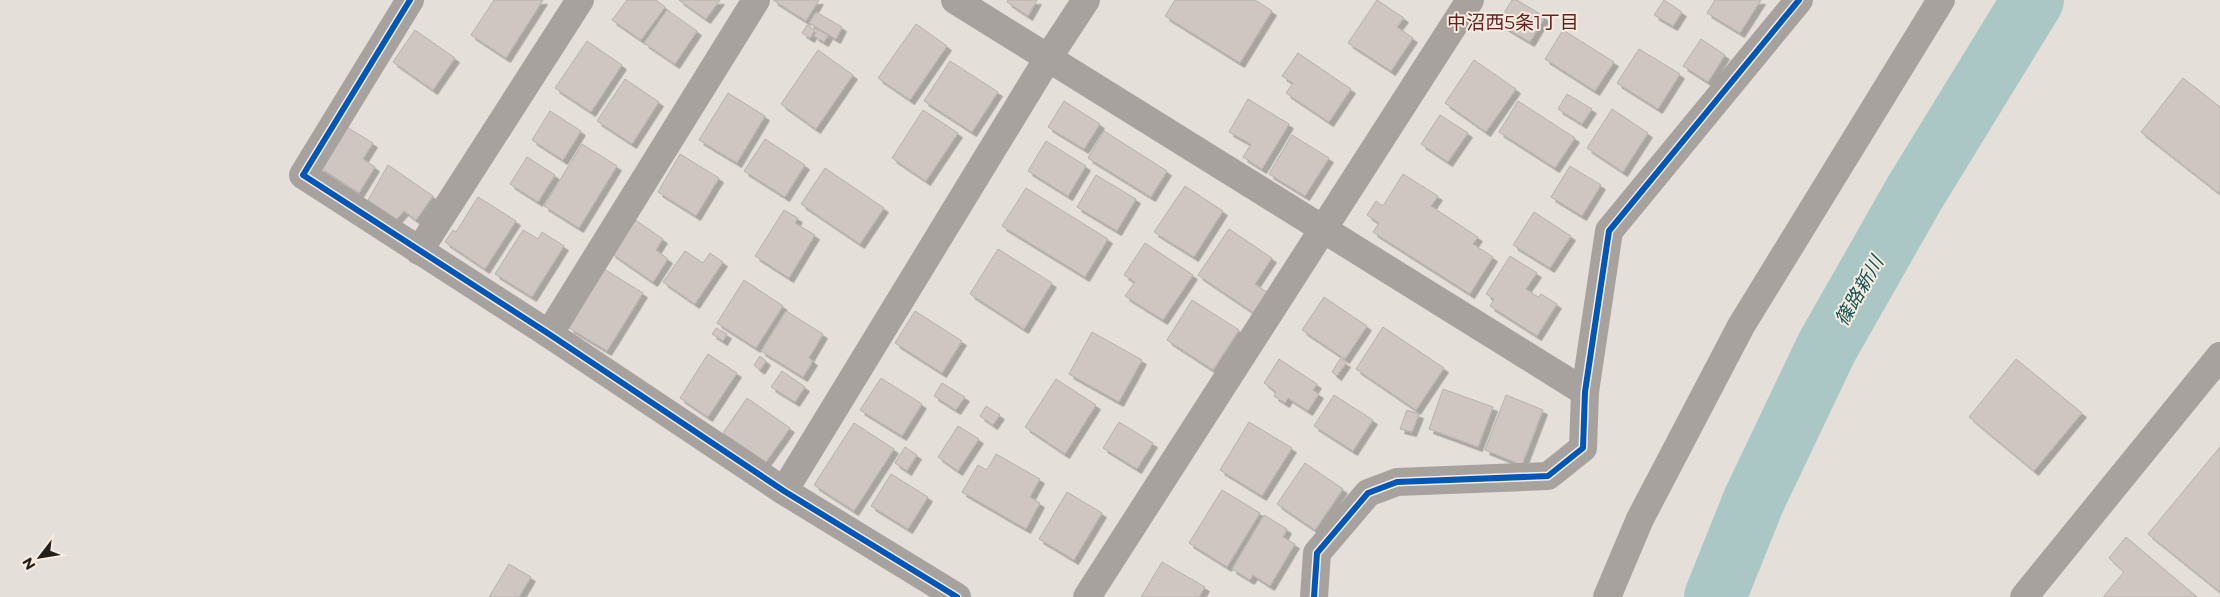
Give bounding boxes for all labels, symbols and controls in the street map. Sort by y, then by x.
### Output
district label: 中沼西5条1丁目 [1447,11,1579,34]
water label: 篠路新川 [1830,251,1889,330]
north arrow [15,532,65,582]
text: N [18,554,39,573]

